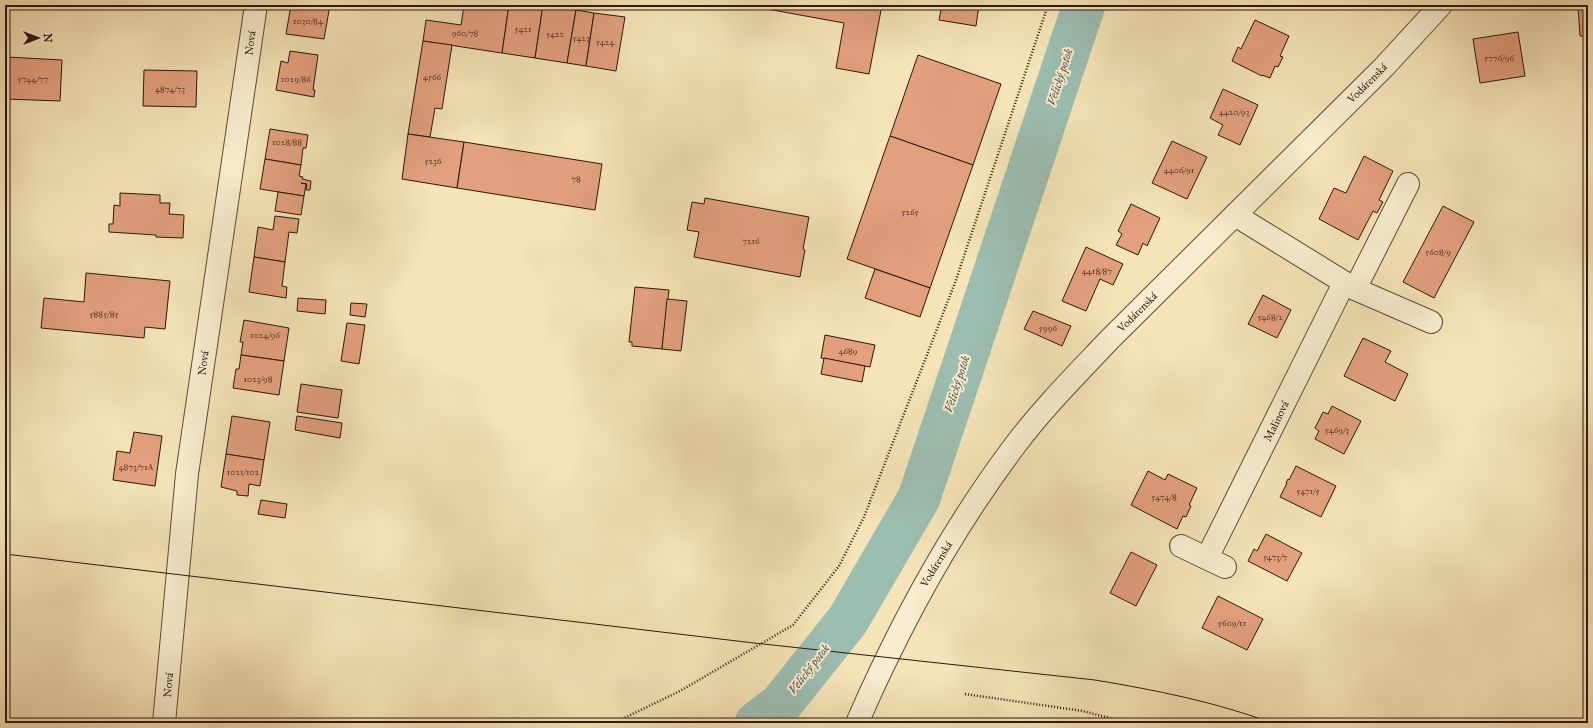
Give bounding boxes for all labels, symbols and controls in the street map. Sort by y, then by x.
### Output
house number: 1030/84 [293,15,324,26]
north arrow [18,18,58,58]
house number: 5421 [515,23,532,34]
house number: 960/78 [452,27,479,38]
house number: 5422 [546,28,564,39]
street label: Nová [242,30,259,56]
house number: 5423 [573,32,590,43]
text: N [41,33,54,43]
house number: 5424 [596,36,615,47]
water label: Velický potok [1044,46,1077,108]
house number: 5776/96 [1484,52,1515,63]
street label: Vodárenská [1344,60,1390,107]
house number: 4566 [423,71,442,82]
house number: 5744/77 [18,73,49,84]
house number: 1029/86 [281,73,311,84]
house number: 4874/73 [155,83,186,94]
house number: 4420/93 [1219,106,1250,117]
house number: 1028/88 [272,136,302,147]
house number: 5236 [425,155,442,166]
house number: 4406/91 [1164,164,1195,175]
house number: 78 [571,173,581,184]
house number: 5265 [901,206,920,217]
house number: 7216 [742,235,760,246]
house number: 5608/9 [1425,246,1451,257]
house number: 4418/87 [1082,265,1112,276]
street label: Vodárenská [1114,289,1160,336]
house number: 5885/85 [89,308,119,319]
house number: 5468/2 [1257,311,1283,322]
house number: 5996 [1039,322,1058,333]
house number: 1024/96 [250,329,280,340]
house number: 4689 [838,345,858,356]
street label: Nová [195,350,212,376]
water label: Velický potok [941,353,974,415]
house number: 1023/98 [244,373,273,384]
street label: Malinová [1261,399,1292,444]
house number: 5469/3 [1325,424,1350,435]
house number: 4873/71A [118,461,154,472]
house number: 1021/102 [227,466,260,477]
house number: 5471/5 [1296,485,1321,496]
house number: 5474/8 [1151,491,1177,502]
street label: Vodárenská [917,539,955,590]
house number: 5473/7 [1263,551,1287,562]
house number: 5609/11 [1218,617,1247,628]
water label: Velický potok [785,641,834,697]
street label: Nová [161,672,176,698]

